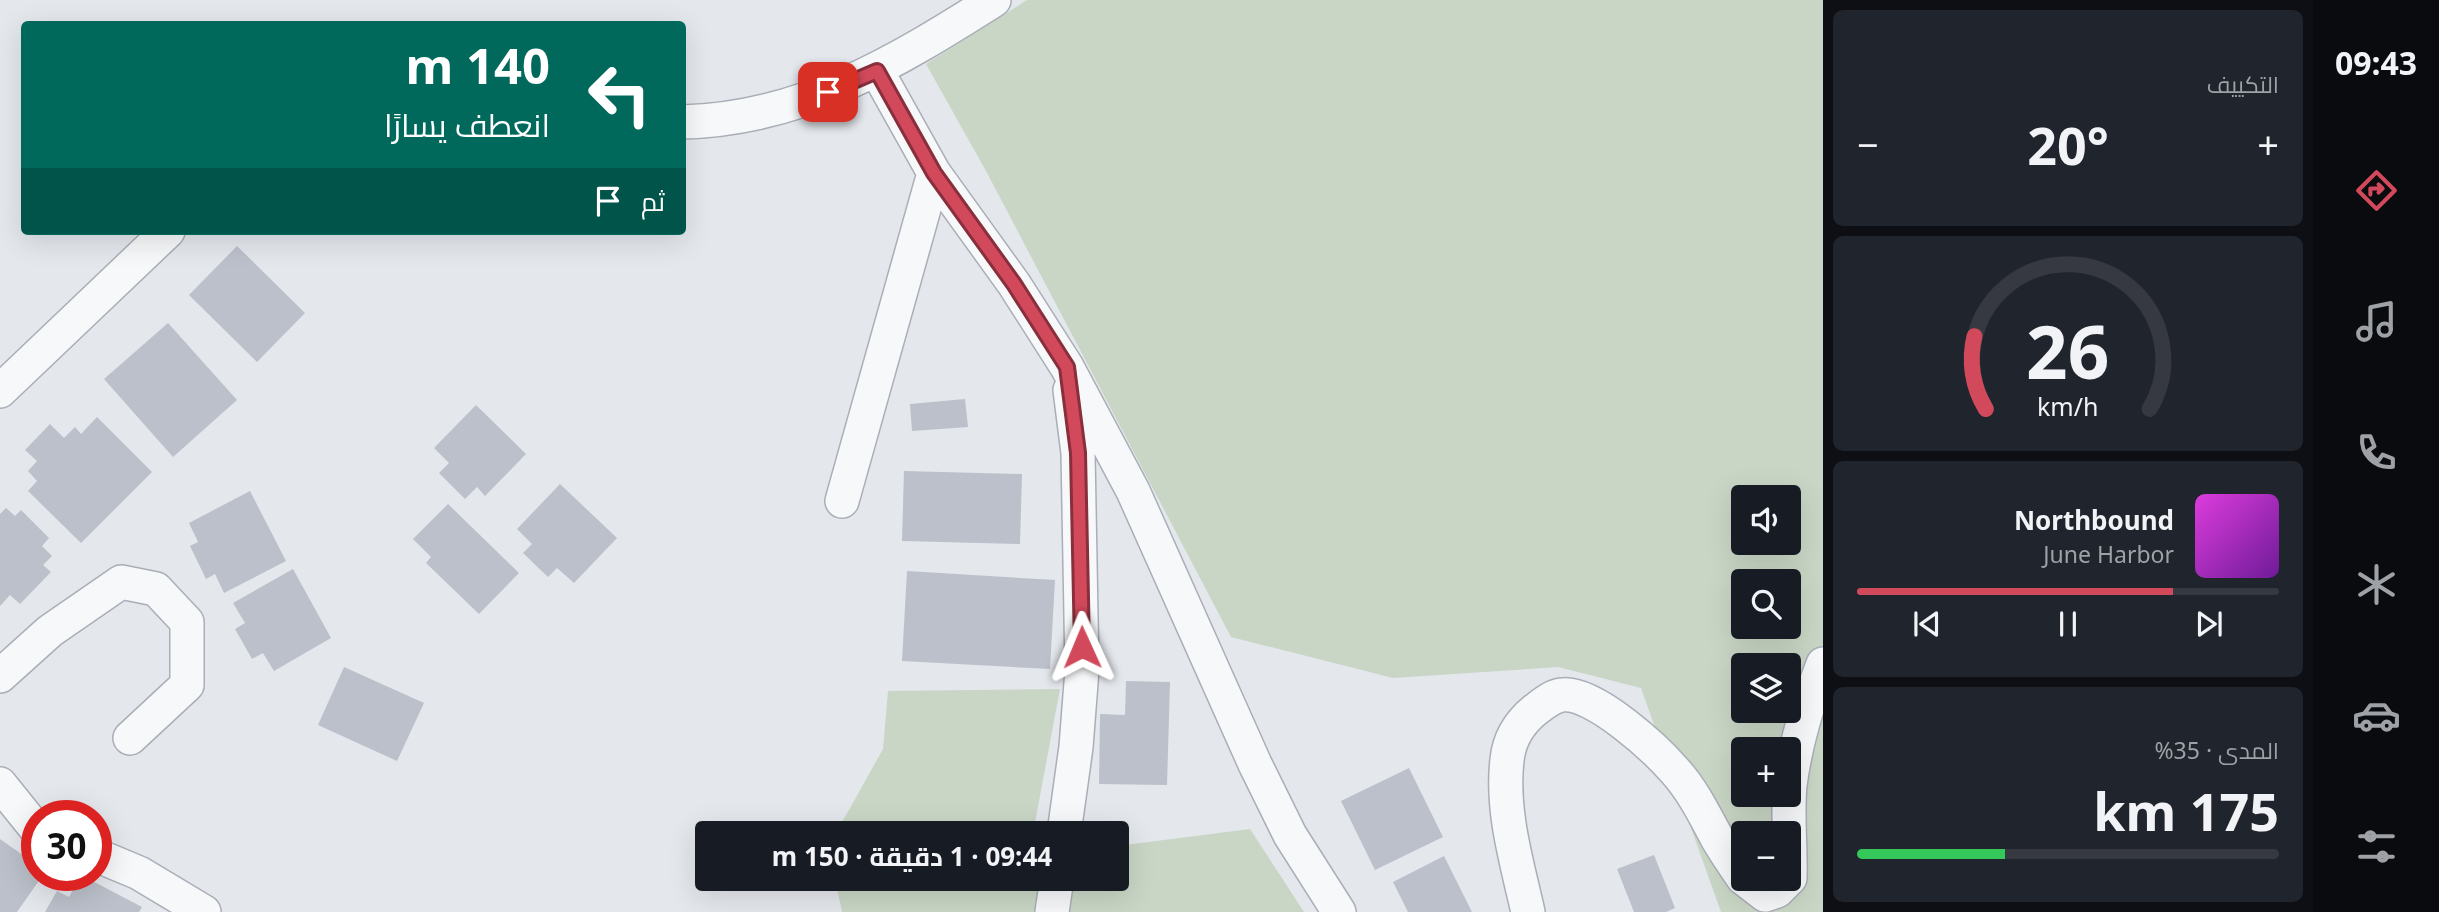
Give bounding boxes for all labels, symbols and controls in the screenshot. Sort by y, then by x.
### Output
text: 140 m [405,32,550,98]
text: 09:43 [2335,41,2417,84]
icon: left [574,49,665,140]
pin [798,62,858,122]
text: التكييف [2207,68,2279,100]
icon: arrive [809,73,847,111]
text: انعطف يسارًا [384,103,550,146]
text: 20° [2027,109,2109,180]
text: − [1857,118,1879,170]
text: + [2257,118,2279,170]
icon: directions [2352,166,2401,215]
icon: arrive [589,182,627,220]
text: ثم [641,183,665,219]
icon: music [2352,297,2401,346]
text: 26 [2026,302,2110,401]
text: km/h [2037,389,2099,423]
icon: phone [2352,428,2401,477]
map controls [1731,485,1801,891]
button: sound [1731,485,1801,555]
text: Northbound [2014,502,2174,538]
text: June Harbor [2043,538,2174,570]
icon: climate [2352,560,2401,609]
button: search [1731,569,1801,639]
icon: previous [1908,605,1946,643]
icon: pause [2049,605,2087,643]
icon: next [2190,605,2228,643]
position arrow [1045,610,1119,684]
button: layers [1731,653,1801,723]
icon: car [2352,691,2401,740]
text: المدى · 35% [2154,734,2279,766]
button: + [1731,737,1801,807]
text: 175 km [2093,775,2279,846]
speed limit sign: 30 [21,800,112,891]
button: − [1731,821,1801,891]
icon: filters [2352,822,2401,871]
text: 09:44 · 1 دقيقة · 150 m [772,838,1052,874]

